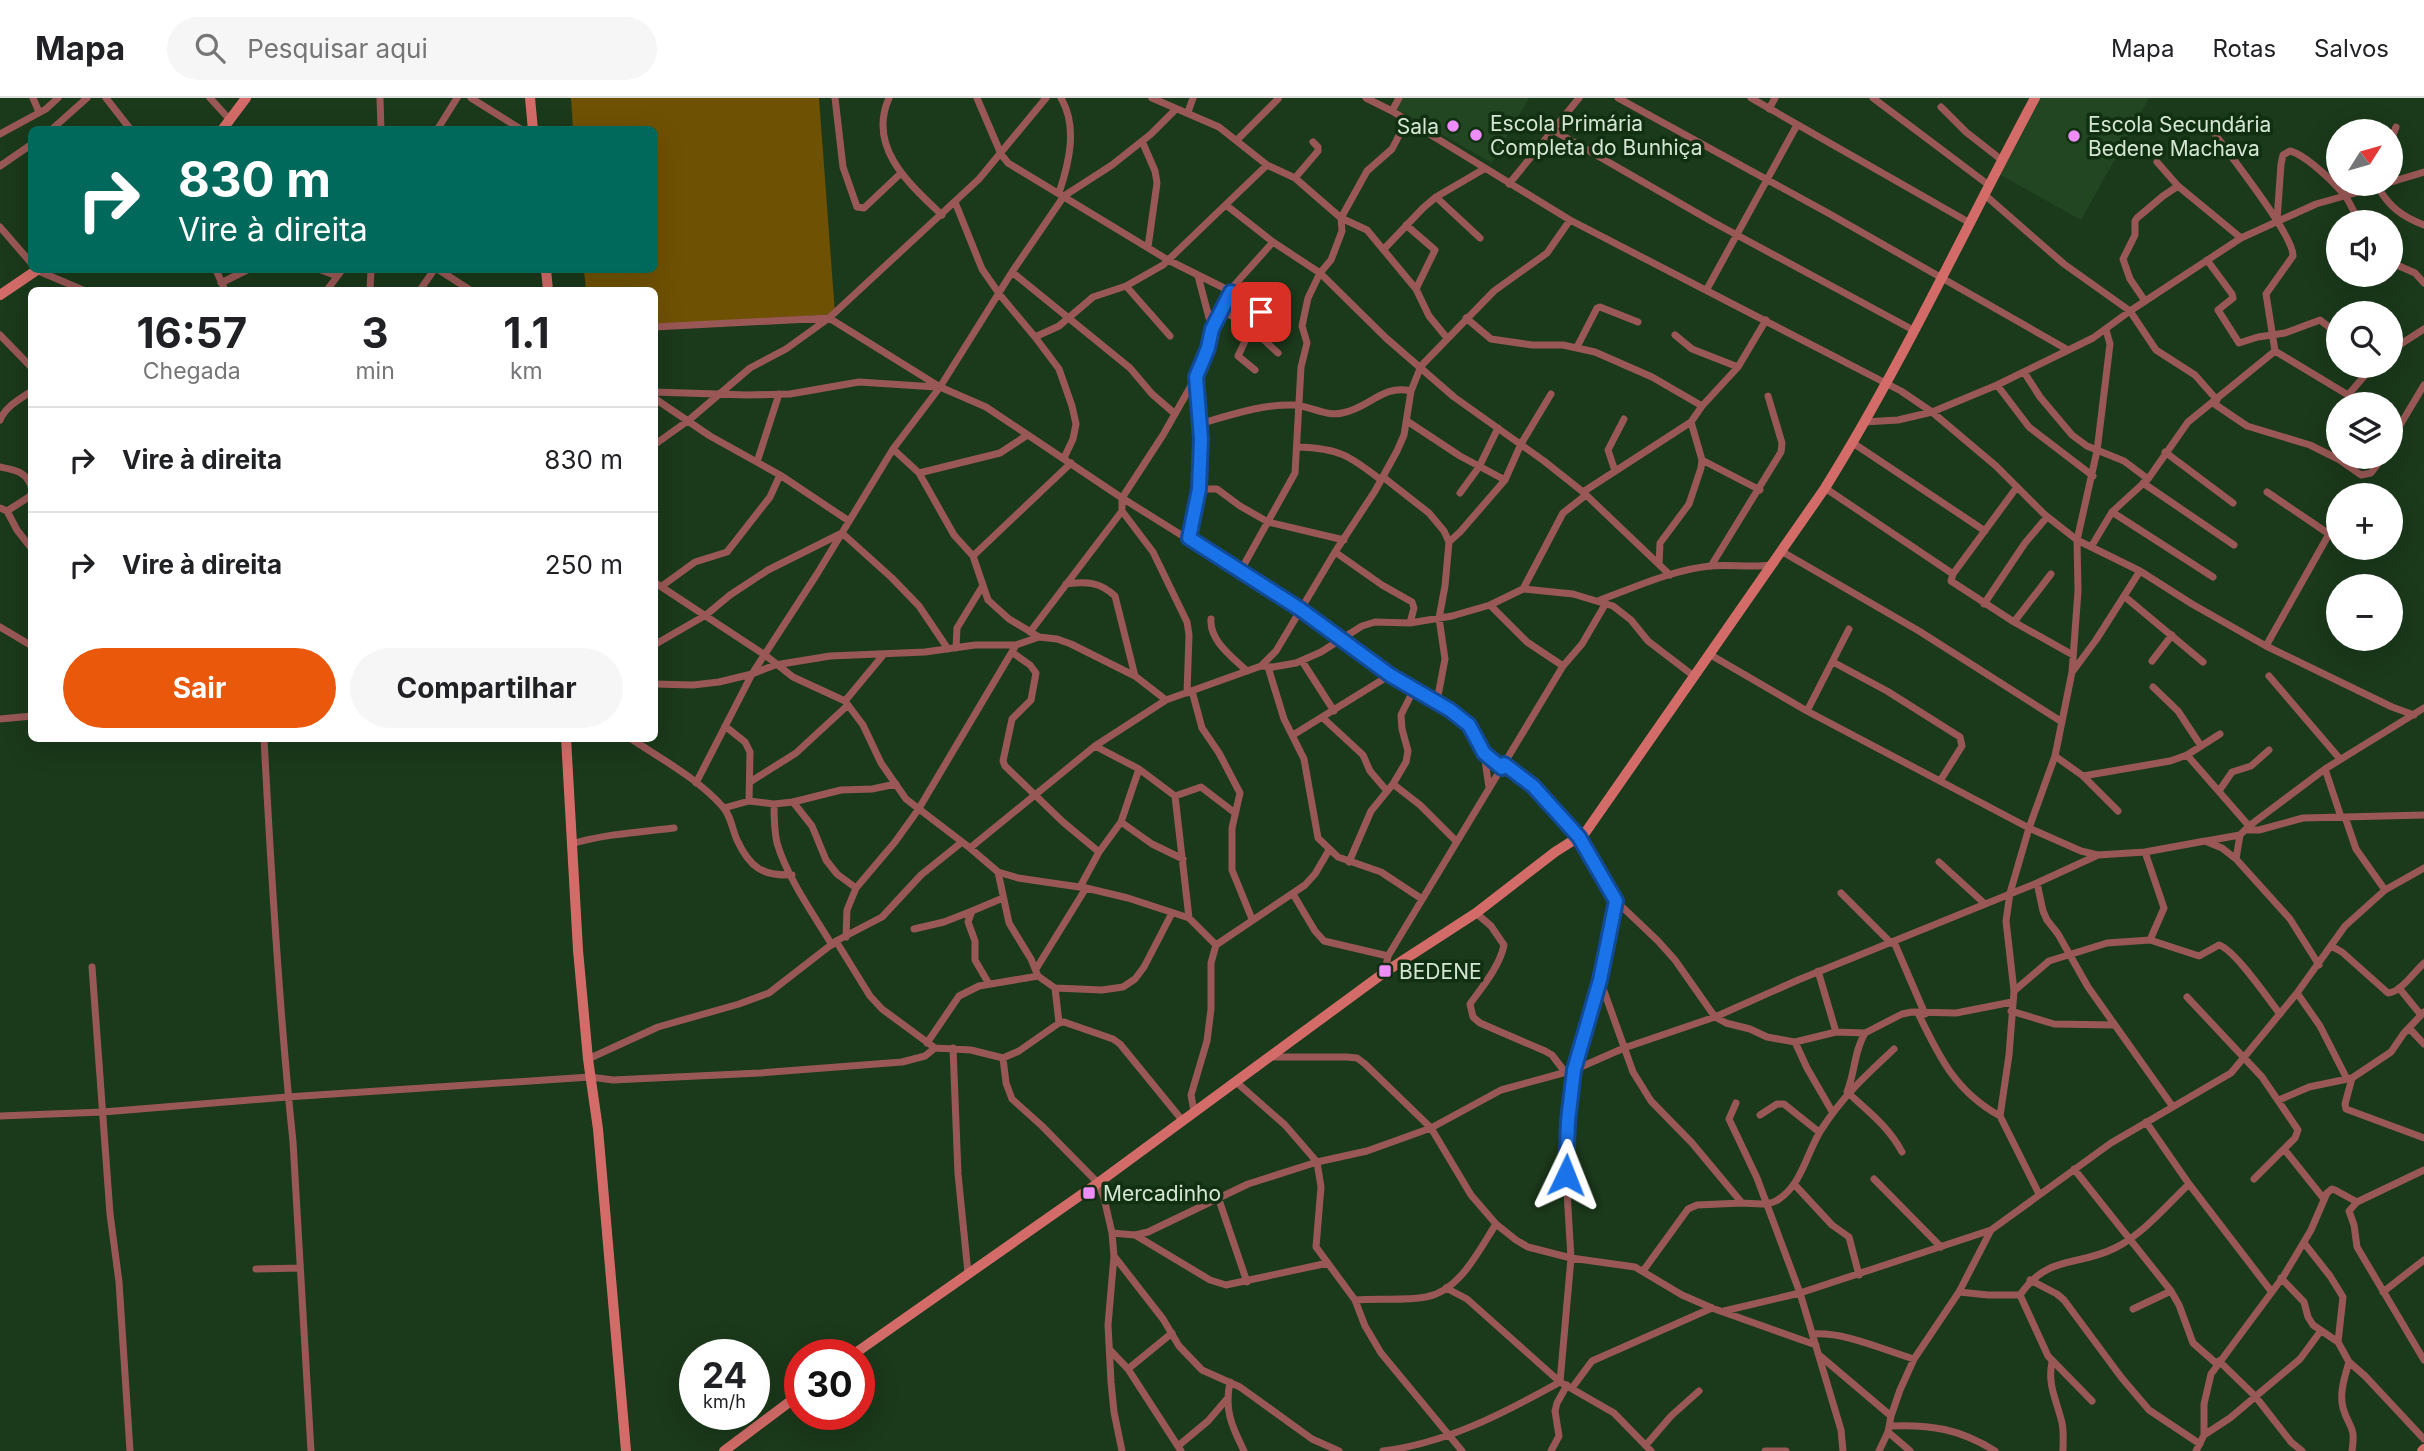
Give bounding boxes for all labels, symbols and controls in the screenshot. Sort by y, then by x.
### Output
search box [167,17,657,80]
text: Mapa [35,28,125,68]
icon: search [191,29,229,67]
text: Pesquisar aqui [247,33,428,64]
text: Mapa [2111,34,2175,63]
text: Rotas [2213,34,2276,63]
text: Salvos [2314,34,2389,63]
place label: Escola Primária Completa do Bunhiça [1490,111,1703,160]
place label: Escola Secundária Bedene Machava [2088,112,2271,161]
place label: Sala [1397,114,1439,139]
marker: Sala [1445,118,1461,134]
north arrow [2326,119,2403,196]
map controls [2326,119,2403,651]
marker: Escola Primária Completa do Bunhiça [1468,127,1484,143]
marker: Escola Secundária Bedene Machava [2066,128,2082,144]
text: 830 m [178,150,331,209]
icon: right [63,154,154,245]
text: Vire à direita [178,210,368,249]
button: sound [2326,210,2403,287]
pin [1231,282,1291,342]
icon: arrive [1242,293,1280,331]
button: search [2326,301,2403,378]
text: 16:57 [136,307,247,358]
text: 3 [362,307,389,358]
text: 1.1 [503,307,550,358]
text: Chegada [143,357,241,385]
text: min [355,357,395,385]
text: km [510,357,543,385]
button: layers [2326,392,2403,469]
icon: right [63,441,101,479]
text: Vire à direita [122,444,282,475]
text: 830 m [544,444,623,475]
button: + [2326,483,2403,560]
icon: right [63,546,101,584]
text: Vire à direita [122,549,282,580]
text: 250 m [545,549,623,580]
button: − [2326,574,2403,651]
button: Sair [63,648,336,728]
button: Compartilhar [350,648,623,728]
place label: BEDENE [1399,959,1482,984]
marker: BEDENE [1377,963,1393,979]
position arrow [1529,1138,1603,1212]
place label: Mercadinho [1103,1181,1221,1206]
marker: Mercadinho [1081,1185,1097,1201]
speed limit sign: 30 [784,1339,875,1430]
text: 24 [702,1354,747,1396]
text: km/h [703,1391,746,1412]

